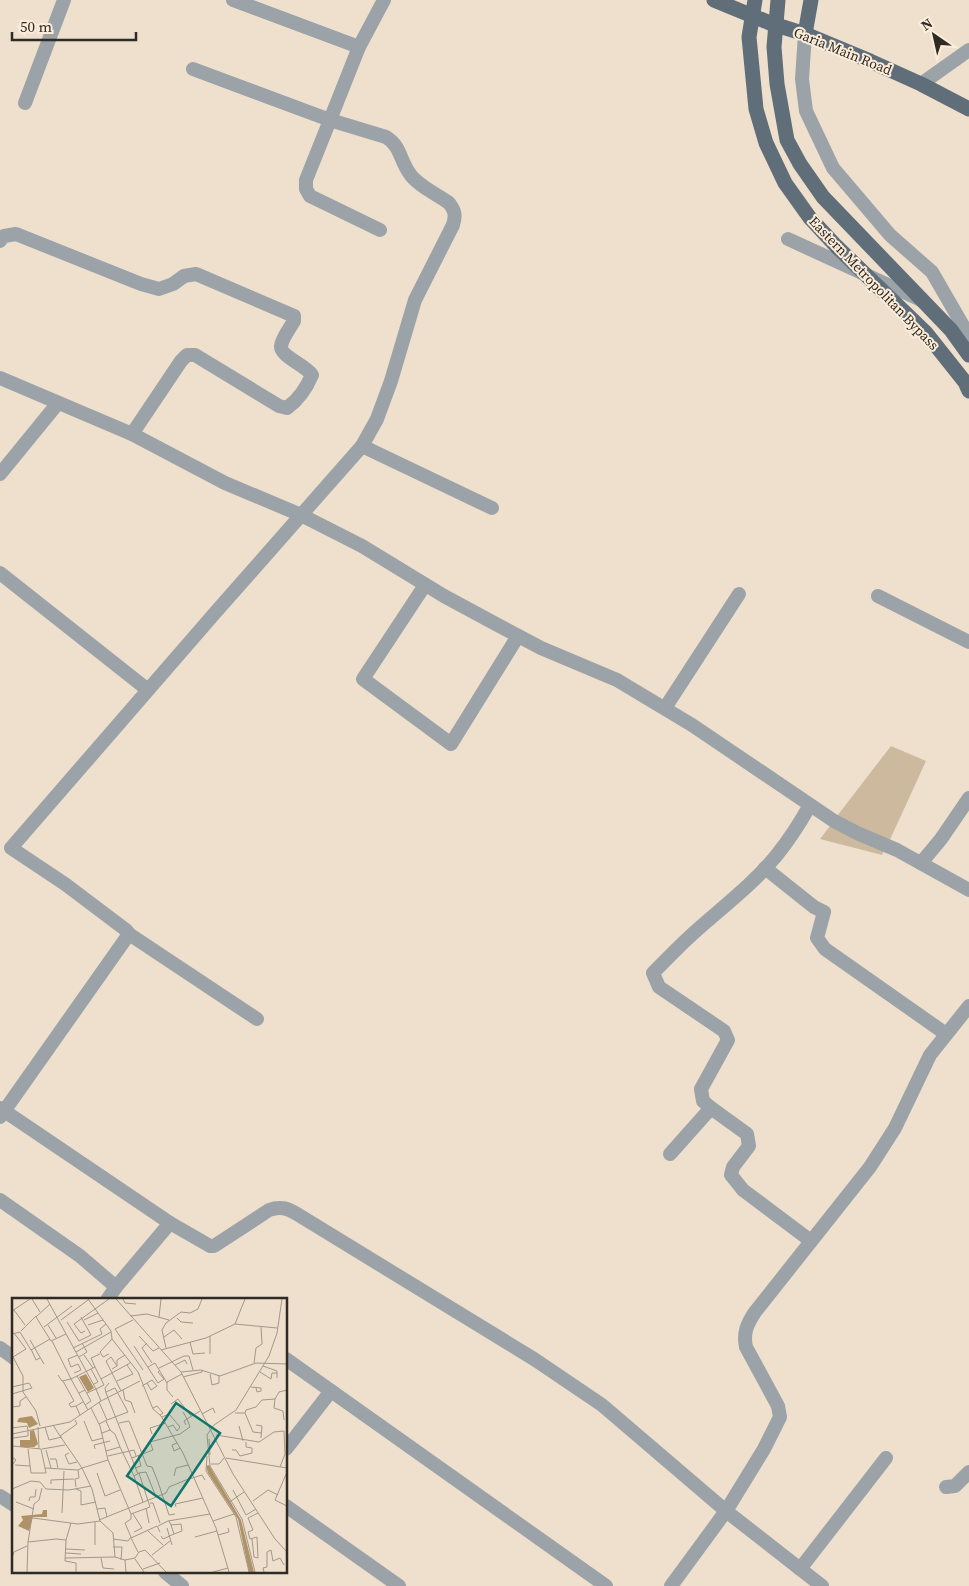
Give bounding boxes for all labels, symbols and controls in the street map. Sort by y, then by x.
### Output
scale bar [12,10,136,42]
north arrow [909,10,959,60]
text: N [917,13,937,35]
text: 50 m [20,16,52,37]
street label: Garia Main Road [791,22,895,80]
street label: Eastern Metropolitan Bypass [805,212,943,354]
inset map [12,1298,288,1574]

